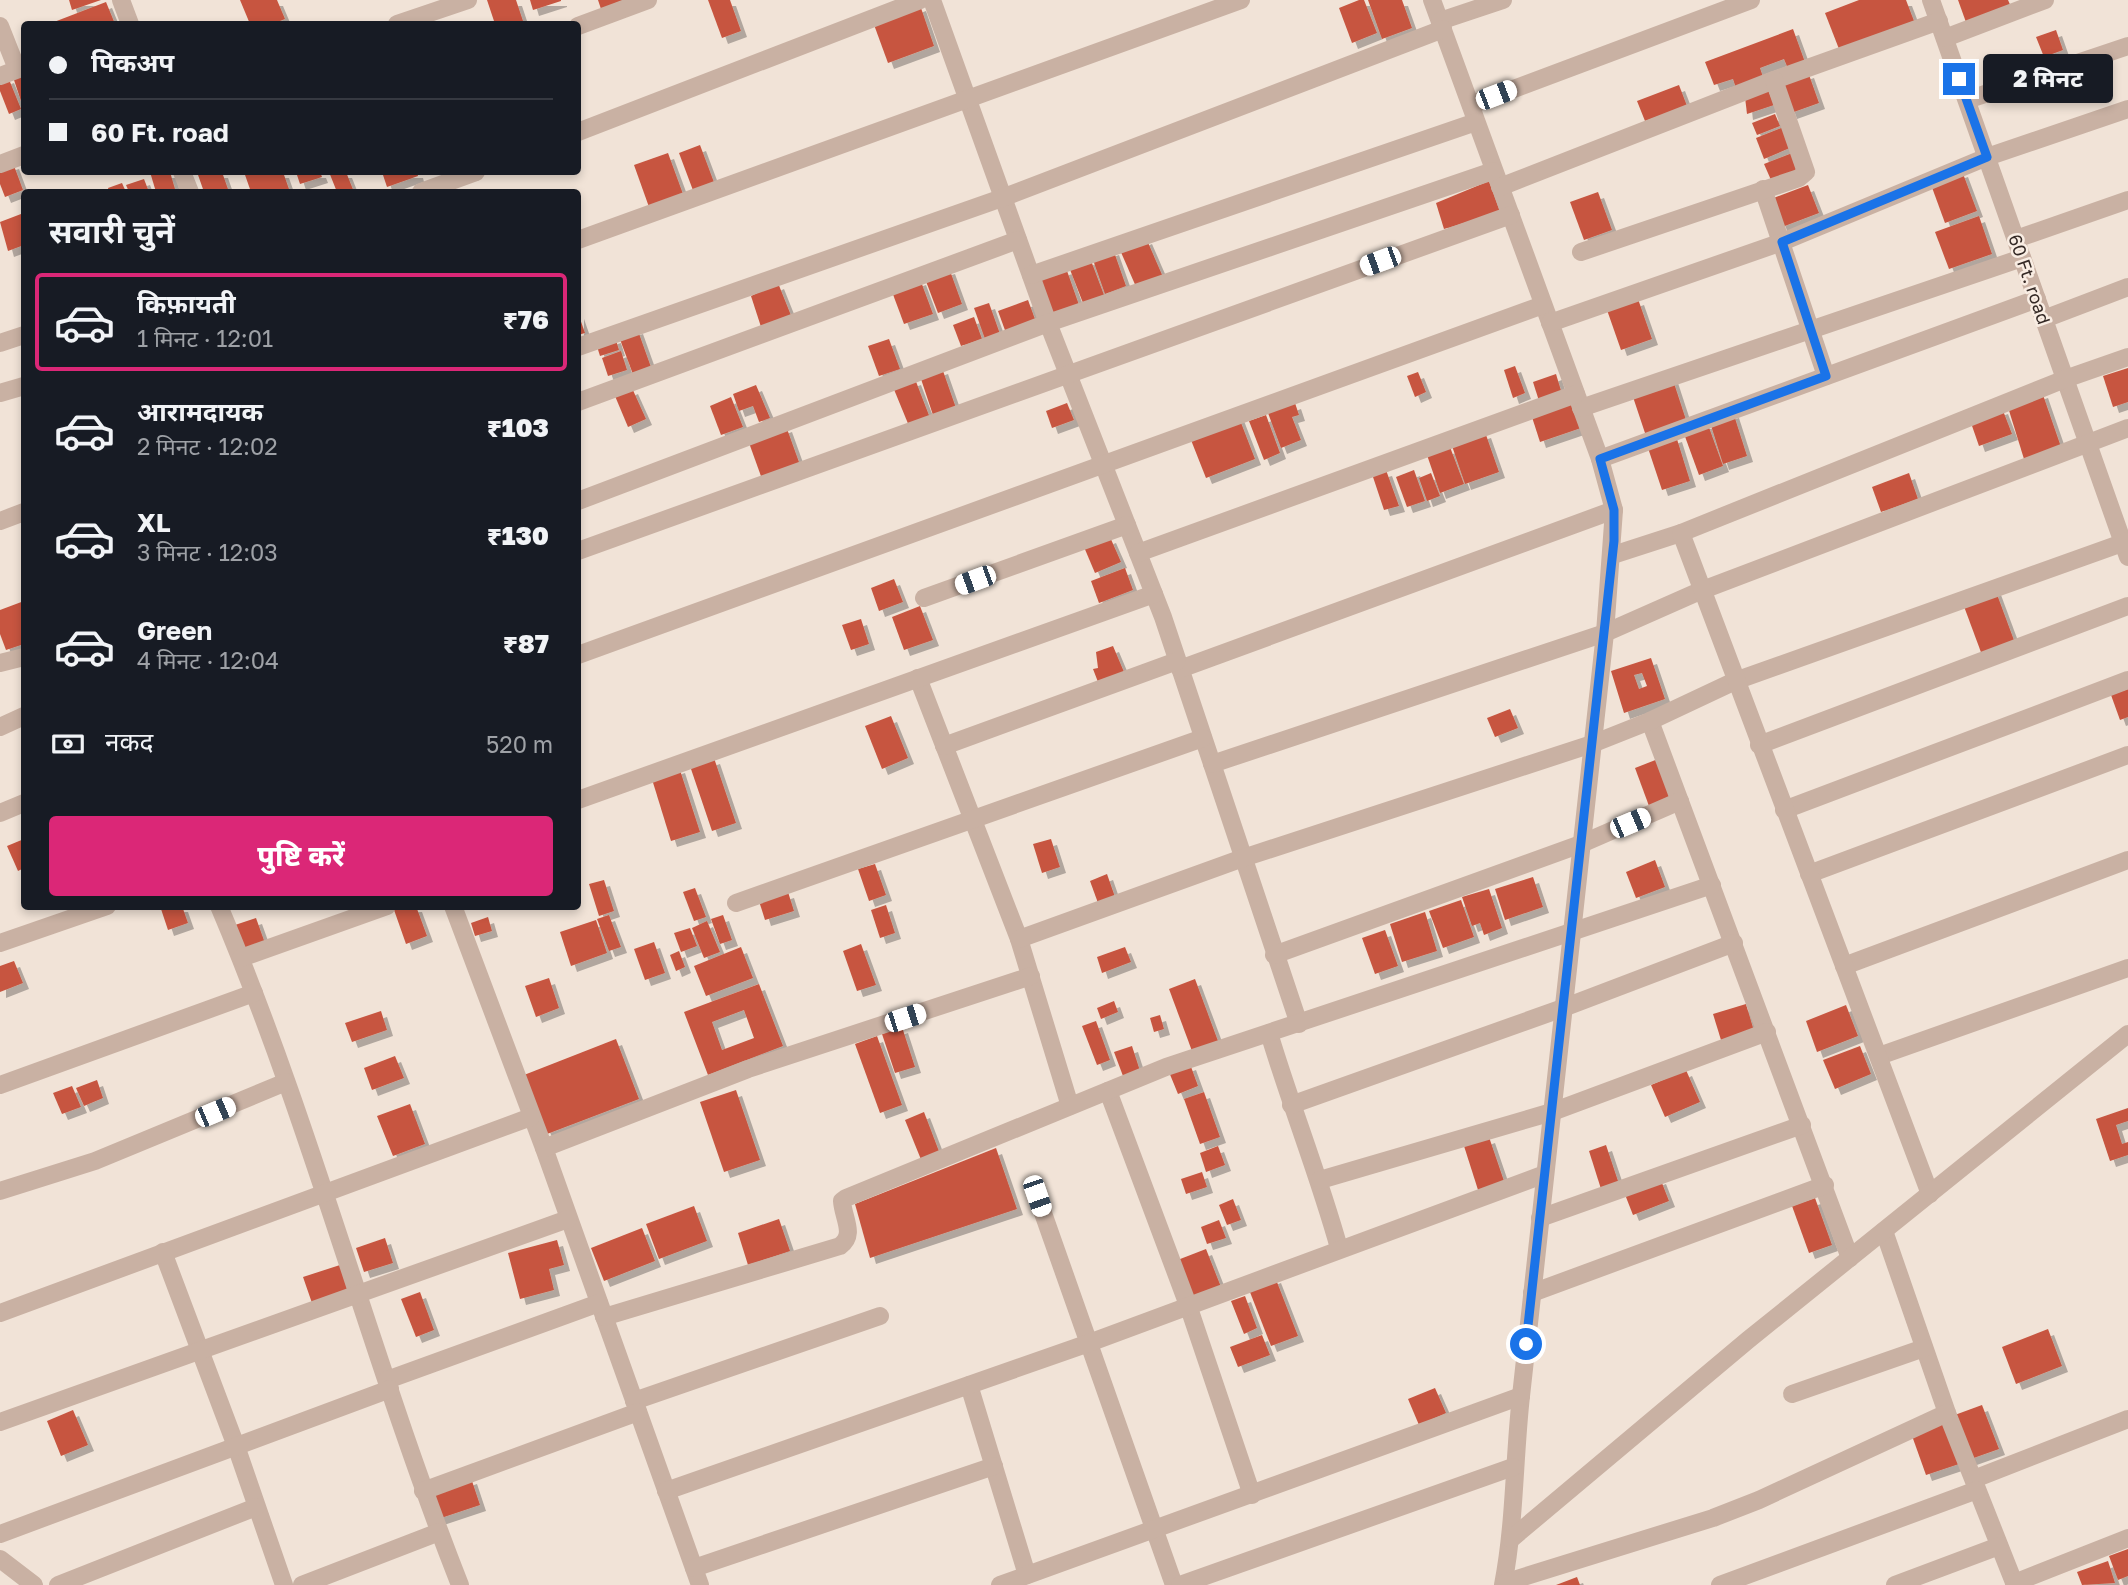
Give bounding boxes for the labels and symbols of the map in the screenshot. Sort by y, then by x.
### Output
callout: 2 मिनट [1983,55,2113,104]
route end [1943,63,1975,95]
car [1473,78,1520,112]
street label: 60 Ft. road [2004,231,2056,327]
car [1357,244,1404,278]
car [952,563,999,597]
car [1607,805,1654,841]
car [882,1002,929,1034]
car [192,1094,239,1130]
car [1021,1173,1054,1219]
route start [1510,1328,1542,1360]

